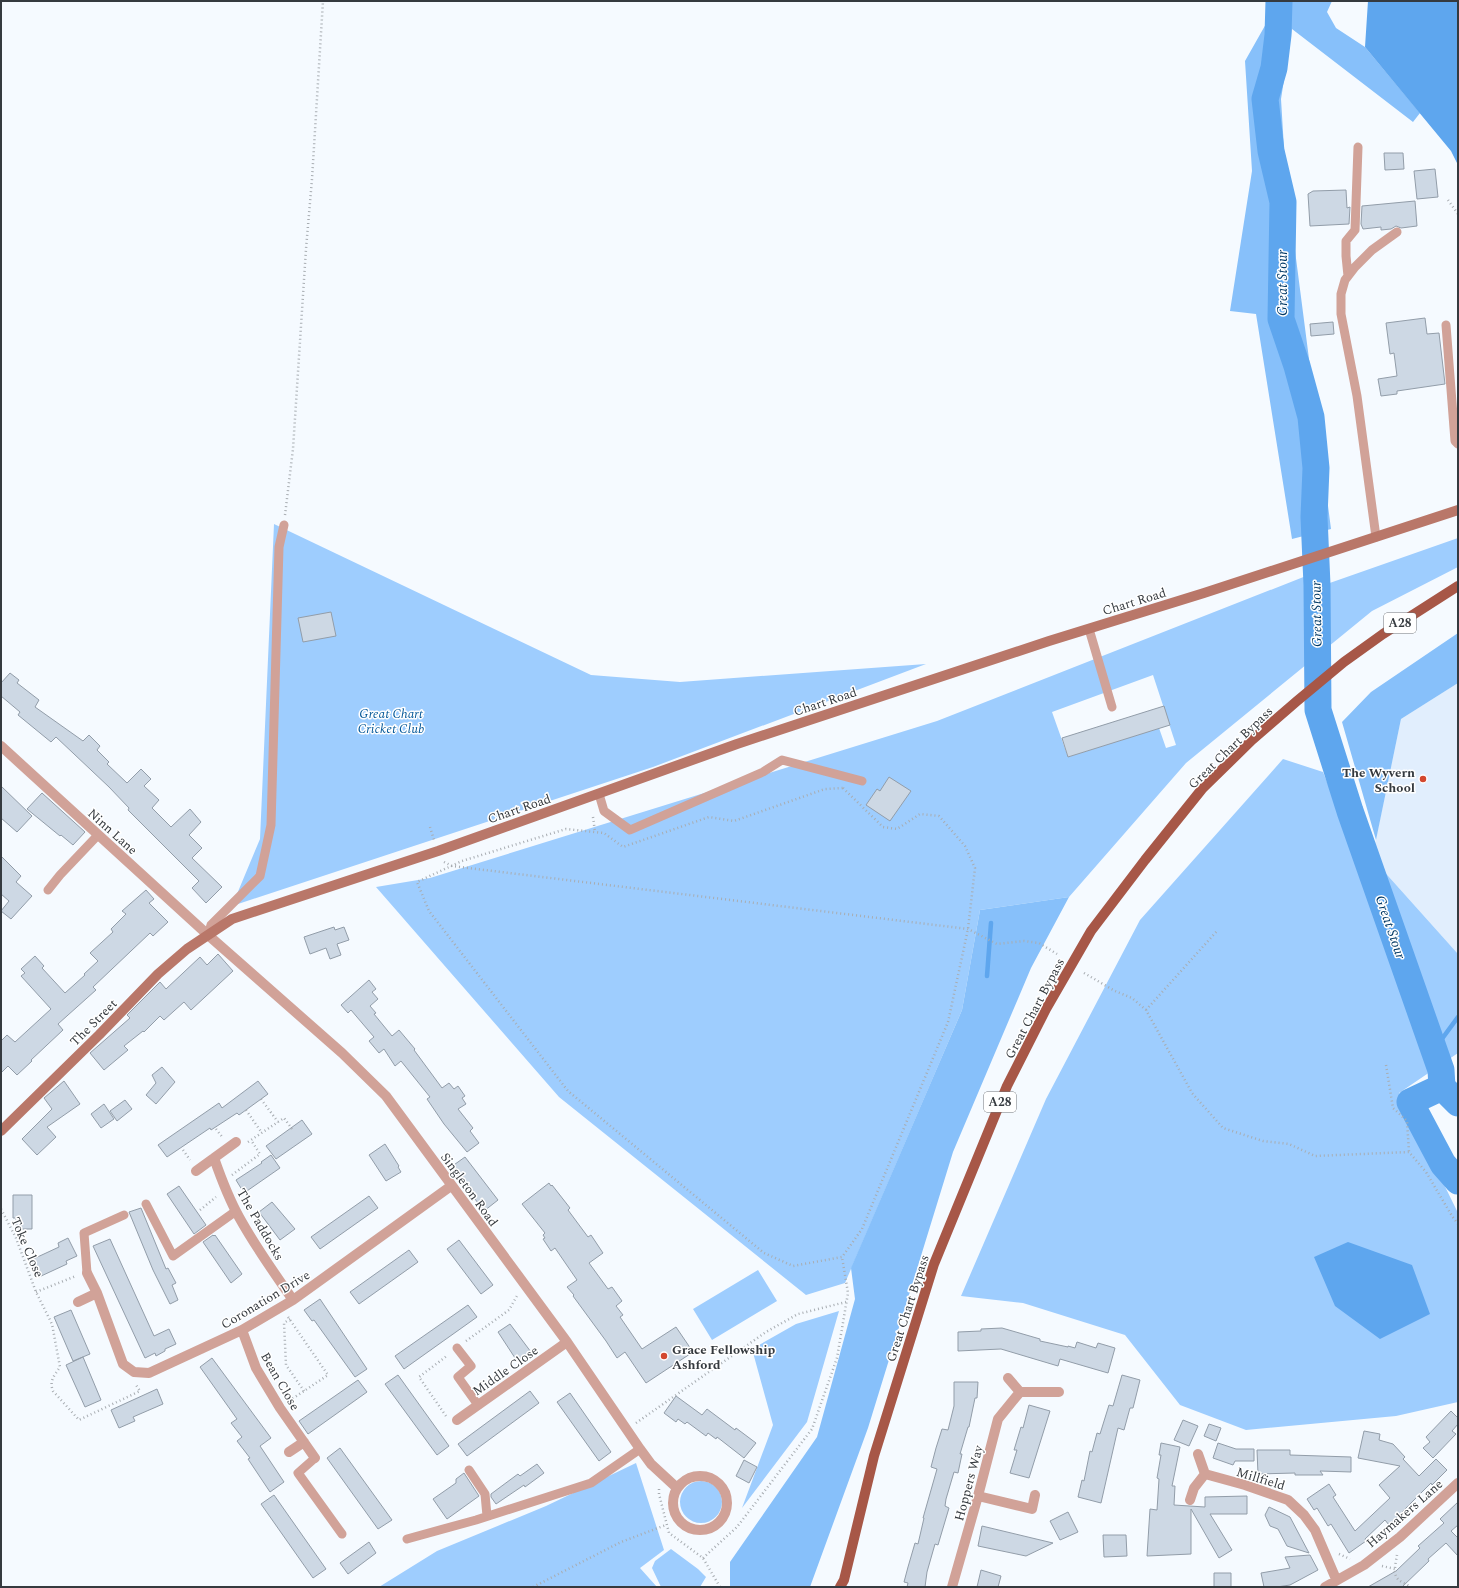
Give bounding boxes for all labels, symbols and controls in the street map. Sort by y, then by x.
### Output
water label: Great Stour [1272,250,1293,316]
water label: Great Stour [1305,581,1328,647]
street label: Chart Road [1100,583,1169,621]
road number: A28 [1384,613,1416,633]
street label: Chart Road [791,682,860,722]
street label: Great Chart Bypass [1184,702,1278,794]
park label: Great Chart Cricket Club [358,704,424,739]
place label: The Wyvern School [1342,763,1415,798]
marker: The Wyvern School [1418,774,1428,784]
street label: Chart Road [485,789,554,829]
street label: Ninn Lane [83,804,142,860]
water label: Great Stour [1370,892,1411,962]
street label: Great Chart Bypass [1000,954,1070,1062]
street label: The Street [65,994,122,1051]
road number: A28 [984,1092,1016,1112]
street label: Singleton Road [435,1148,503,1231]
street label: The Paddocks [231,1185,289,1264]
street label: Toke Close [5,1214,49,1281]
street label: Great Chart Bypass [881,1252,935,1365]
street label: Coronation Drive [217,1265,314,1334]
place label: Grace Fellowship Ashford [672,1340,775,1375]
street label: Middle Close [468,1341,543,1401]
street label: Bean Close [255,1349,305,1414]
marker: Grace Fellowship Ashford [659,1351,669,1361]
street label: Hoppers Way [949,1442,989,1523]
street label: Millfield [1234,1462,1288,1496]
street label: Haymakers Lane [1362,1475,1448,1553]

